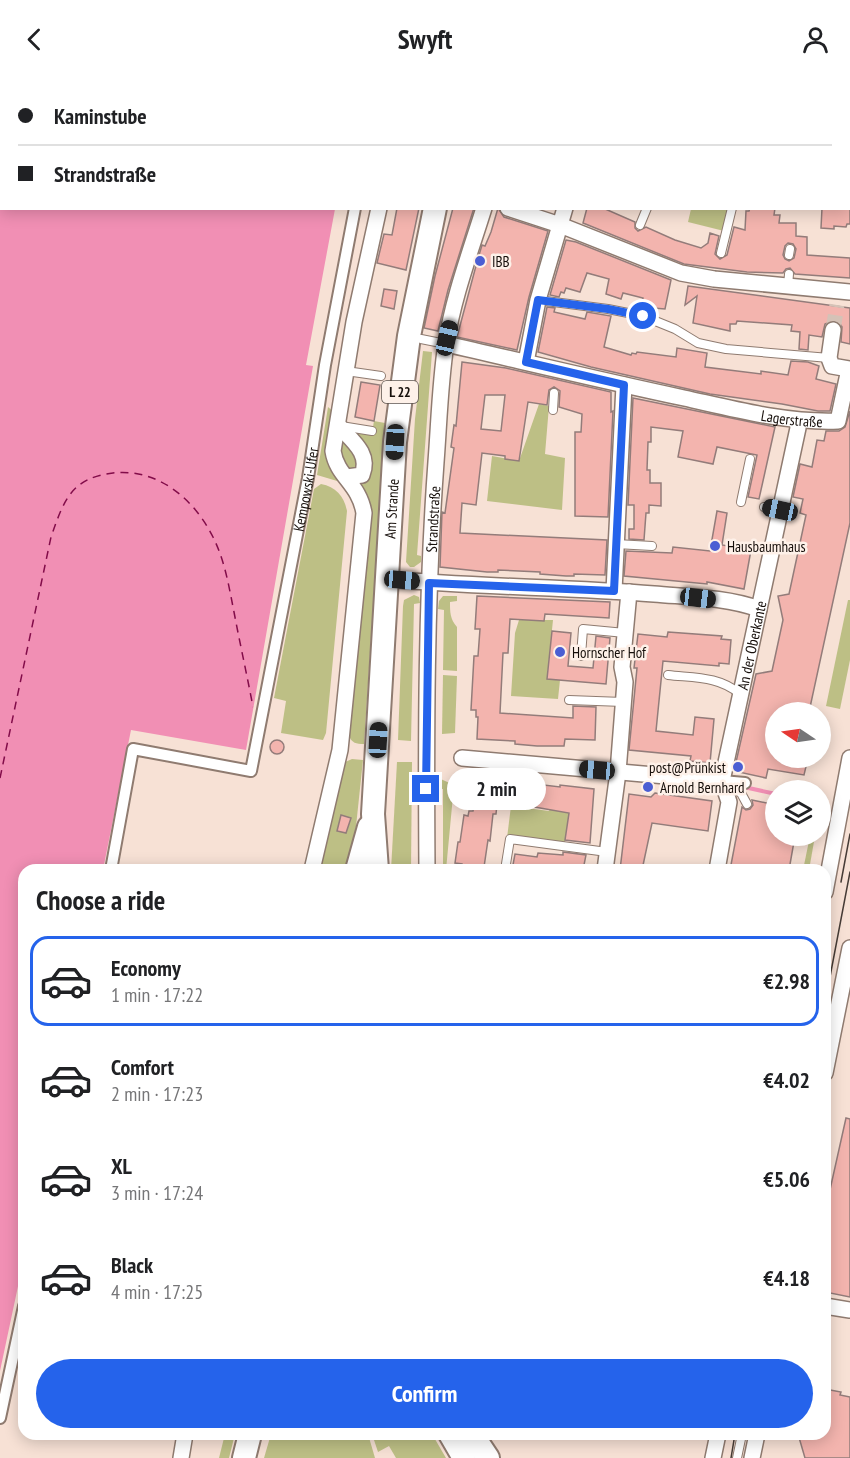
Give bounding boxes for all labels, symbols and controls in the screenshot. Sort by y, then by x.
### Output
text: Swyft [398,22,452,56]
icon: back [18,23,51,56]
icon: person [799,23,832,56]
text: Kaminstube [54,102,147,130]
text: Strandstraße [54,160,156,188]
place label: IBB [492,252,510,271]
marker: IBB [473,254,487,268]
route start [629,302,656,329]
car [434,318,460,358]
road number: L 22 [382,381,418,403]
street label: Lagerstraße [760,405,823,431]
car [385,424,405,460]
street label: Kempowski-Ufer [288,445,322,533]
street label: Am Strande [380,478,402,539]
street label: Strandstraße [421,485,444,553]
car [761,497,799,523]
place label: Hausbaumhaus [727,537,806,556]
marker: Hausbaumhaus [708,539,722,553]
car [383,569,421,591]
car [679,587,717,609]
street label: An der Oberkante [732,599,770,692]
place label: Hornscher Hof [572,643,647,662]
marker: Hornscher Hof [553,645,567,659]
north arrow [765,702,831,768]
map controls [765,702,831,846]
car [368,722,388,758]
place label: post@Prünkist [649,758,726,777]
car [578,759,616,781]
marker: post@Prünkist [731,760,745,774]
callout: 2 min [447,768,546,810]
route end [412,775,439,802]
text: 2 min [476,776,517,802]
place label: Arnold Bernhard [660,778,745,797]
marker: Arnold Bernhard [641,780,655,794]
button: layers [765,780,831,846]
text: Choose a ride [36,883,165,917]
icon: car [39,954,93,1008]
text: Economy [111,954,181,982]
text: €2.98 [763,967,810,995]
text: 1 min · 17:22 [111,982,203,1008]
icon: car [39,1053,93,1107]
text: Comfort [111,1053,174,1081]
text: €4.02 [763,1066,810,1094]
text: 2 min · 17:23 [111,1081,203,1107]
icon: car [39,1152,93,1206]
text: XL [111,1152,132,1180]
text: €5.06 [763,1165,810,1193]
text: 3 min · 17:24 [111,1180,203,1206]
icon: car [39,1251,93,1305]
text: Black [111,1251,153,1279]
text: €4.18 [763,1264,810,1292]
text: 4 min · 17:25 [111,1279,203,1305]
button: Confirm [36,1359,813,1428]

